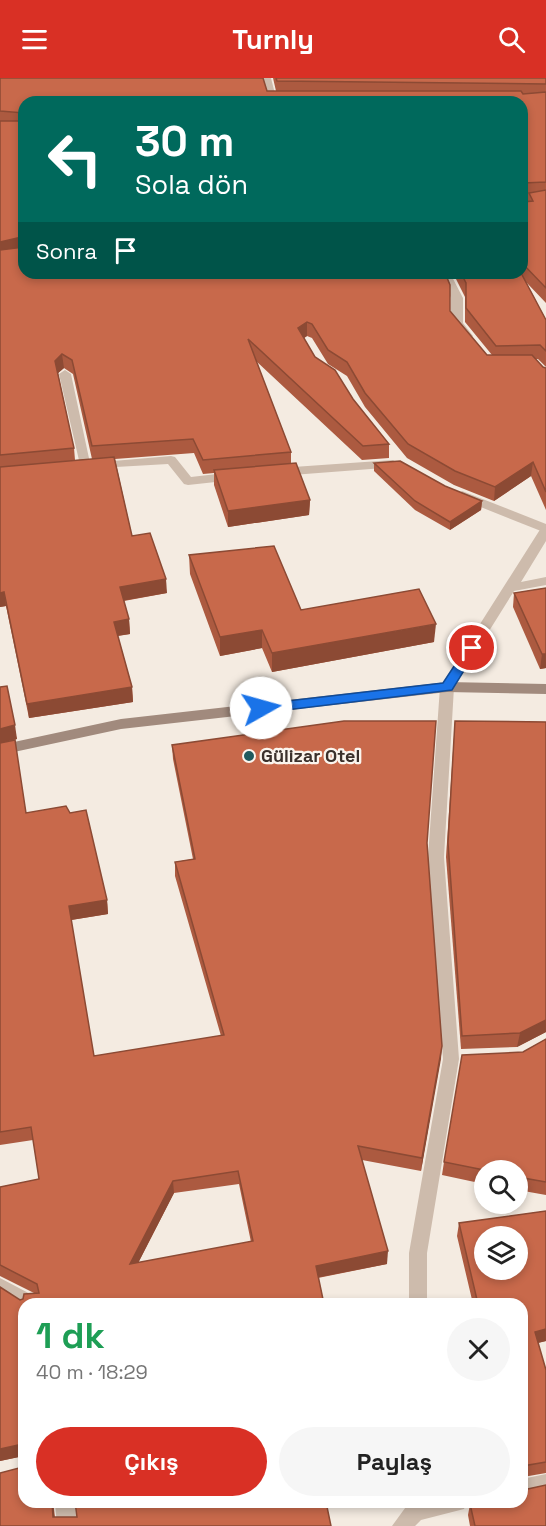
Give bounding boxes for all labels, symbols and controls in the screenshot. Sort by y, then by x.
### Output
text: Turnly [232,22,314,57]
icon: menu [18,23,51,56]
icon: search [495,23,528,56]
text: 30 m [135,115,234,168]
icon: left [36,120,114,198]
text: Sola dön [135,167,248,202]
icon: arrive [109,234,142,267]
text: Sonra [36,237,97,265]
pin [446,622,497,673]
icon: arrive [455,631,488,664]
position arrow [229,676,293,740]
place label: Gülizar Otel [261,744,360,767]
marker: Gülizar Otel [242,749,256,763]
map controls [474,1160,528,1280]
button: search [474,1160,528,1214]
button: layers [474,1226,528,1280]
text: 1 dk [36,1313,105,1359]
button: close [447,1318,510,1381]
text: 40 m · 18:29 [36,1359,148,1385]
button: Çıkış [36,1427,267,1496]
button: Paylaş [279,1427,510,1496]

